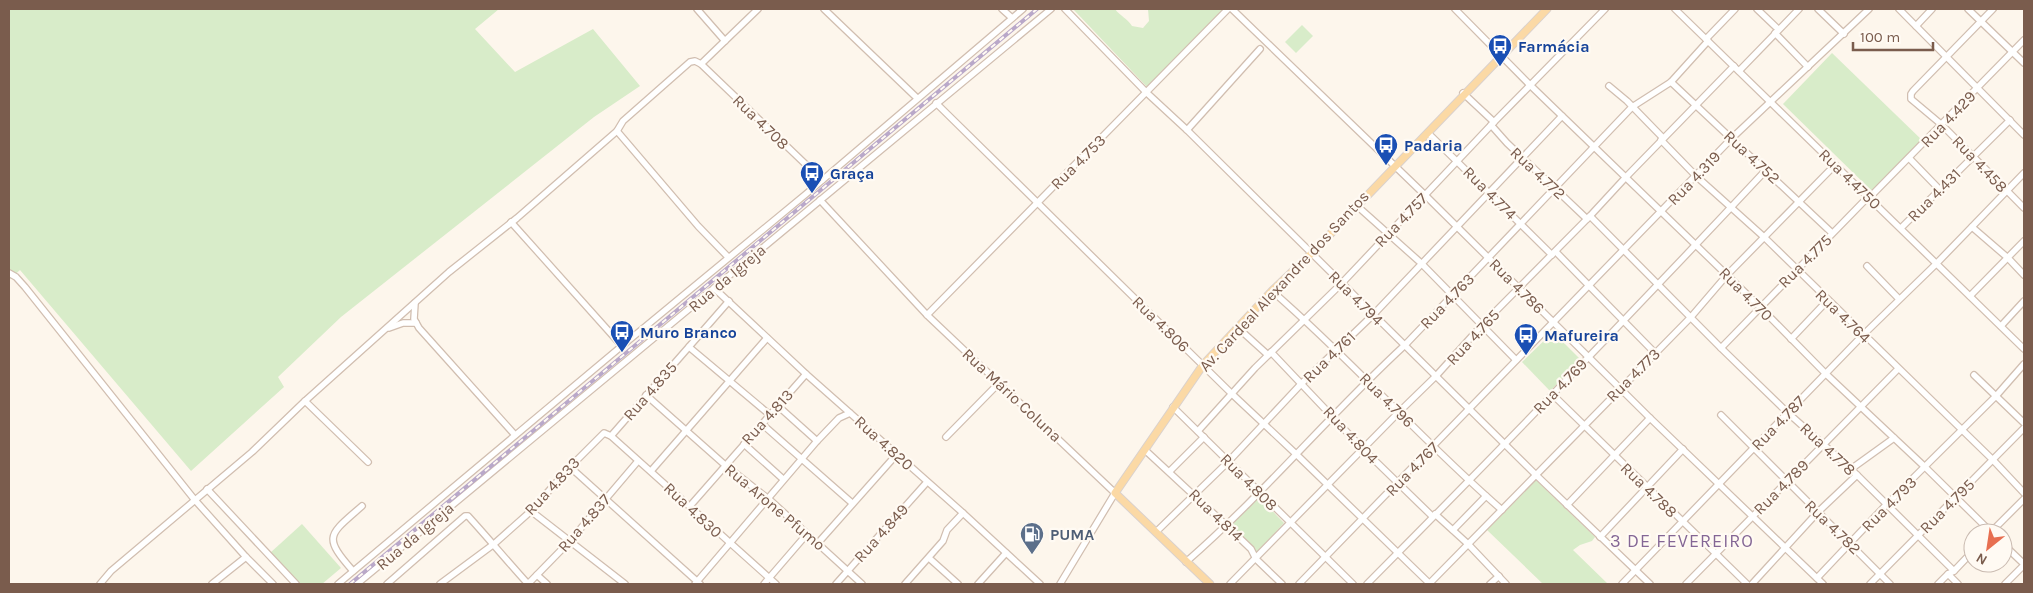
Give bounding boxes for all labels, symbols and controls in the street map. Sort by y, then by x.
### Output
scale bar [1853,20,1933,52]
text: 100 m [1860,28,1900,46]
bus stop icon: Farmácia [1487,33,1513,67]
place label: Farmácia [1518,37,1590,56]
street label: Rua 4.429 [1916,87,1980,151]
street label: Rua 4.708 [729,91,793,153]
street label: Rua 4.752 [1720,126,1784,188]
street label: Rua 4.753 [1047,131,1109,193]
bus stop icon: Padaria [1373,132,1399,166]
street label: Rua 4.458 [1948,132,2012,196]
place label: Padaria [1404,136,1463,155]
street label: Rua 4.772 [1507,143,1569,203]
street label: Rua 4.4750 [1815,145,1885,213]
street label: Rua 4.319 [1664,147,1724,209]
bus stop icon: Graça [799,160,825,194]
street label: Rua 4.774 [1459,162,1521,224]
place label: Graça [830,164,874,183]
street label: Rua 4.431 [1903,164,1965,226]
street label: Av. Cardeal Alexandre dos Santos [1195,187,1373,375]
street label: Rua 4.757 [1371,189,1432,251]
street label: Rua 4.775 [1774,230,1836,292]
street label: Rua da Igreja [684,240,770,316]
street label: Rua 4.786 [1485,254,1549,318]
street label: Rua 4.770 [1715,263,1777,325]
street label: Rua 4.794 [1325,267,1387,329]
street label: Rua 4.763 [1416,269,1478,333]
street label: Rua 4.764 [1811,285,1875,347]
street label: Rua 4.806 [1128,292,1194,356]
street label: Rua 4.765 [1442,305,1504,369]
bus stop icon: Muro Branco [609,319,635,353]
bus stop icon: Mafureira [1513,322,1539,356]
place label: Muro Branco [640,323,737,342]
place label: Mafureira [1544,326,1619,345]
street label: Rua 4.761 [1299,327,1359,387]
street label: Rua Mário Coluna [958,344,1066,446]
street label: Rua 4.773 [1602,344,1664,406]
street label: Rua 4.769 [1529,354,1591,418]
street label: Rua 4.835 [619,358,681,424]
street label: Rua 4.796 [1356,369,1418,431]
street label: Rua 4.813 [737,385,797,449]
street label: Rua 4.787 [1747,391,1809,454]
street label: Rua 4.804 [1319,402,1383,468]
street label: Rua 4.820 [851,412,917,474]
street label: Rua 4.778 [1796,419,1860,479]
street label: Rua 4.767 [1382,438,1443,500]
street label: Rua 4.808 [1216,449,1282,515]
street label: Rua 4.833 [520,453,584,519]
street label: Rua 4.789 [1749,455,1813,519]
street label: Rua 4.788 [1617,458,1681,522]
street label: Rua Arone Pfumo [721,459,829,555]
street label: Rua 4.793 [1857,472,1921,536]
street label: Rua 4.795 [1916,475,1978,537]
street label: Rua 4.830 [660,478,726,542]
street label: Rua 4.814 [1185,485,1247,545]
street label: Rua 4.837 [554,490,615,556]
street label: Rua 4.782 [1801,496,1865,558]
street label: Rua da Igreja [372,498,458,574]
street label: Rua 4.849 [850,500,912,566]
fuel station icon: PUMA [1019,521,1045,555]
north arrow [1963,523,2013,573]
place label: PUMA [1050,525,1094,544]
district label: 3 DE FEVEREIRO [1610,530,1754,552]
text: N [1973,549,1990,569]

